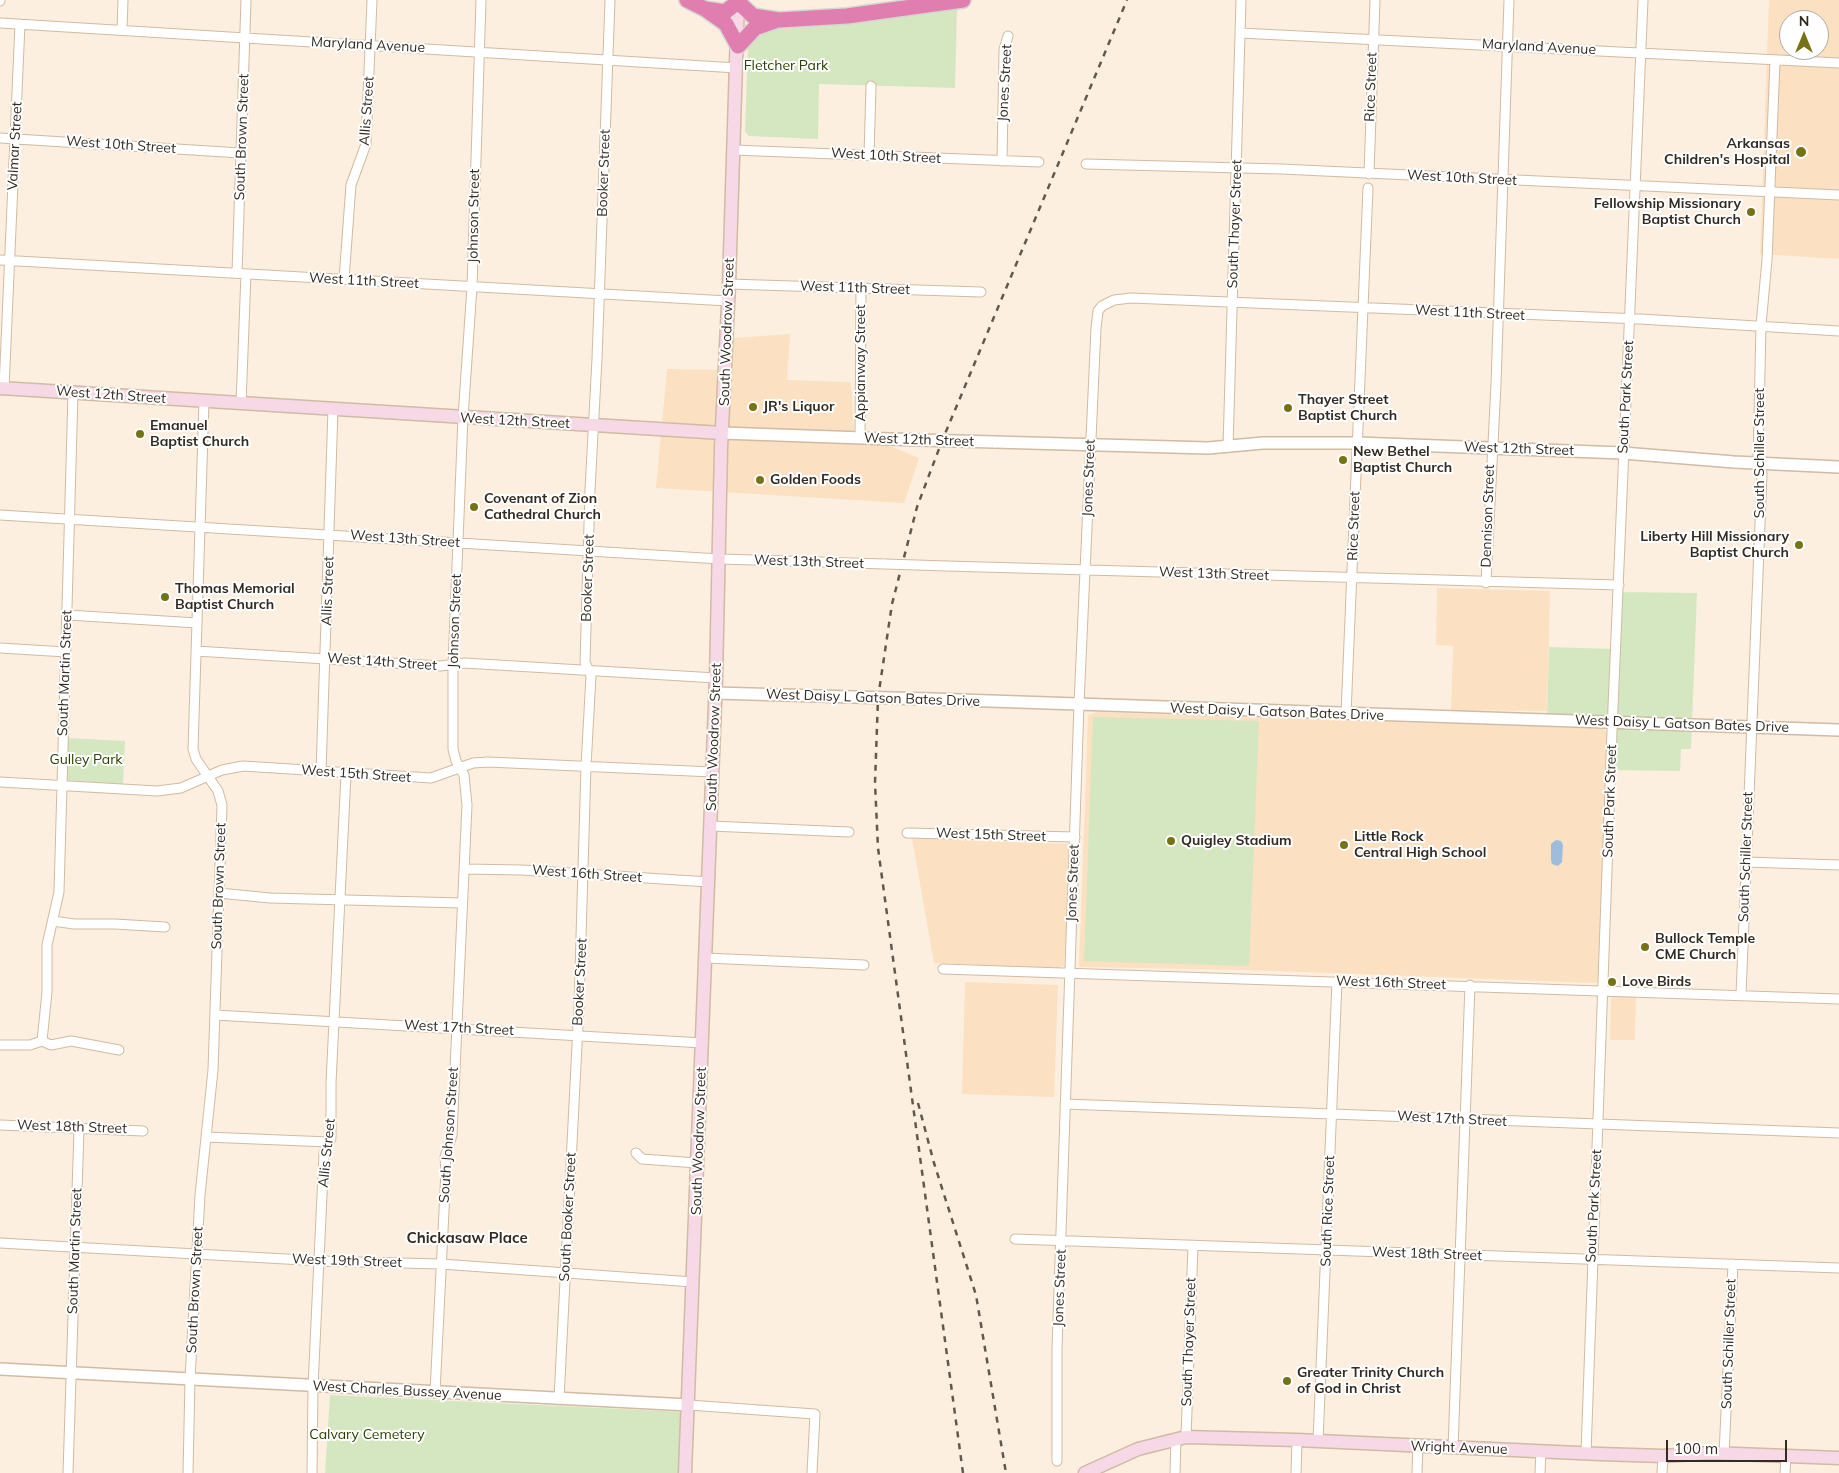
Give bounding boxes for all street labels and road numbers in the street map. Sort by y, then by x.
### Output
street label: Maryland Avenue [311,34,425,56]
street label: Maryland Avenue [1482,36,1596,58]
street label: Jones Street [995,44,1015,122]
street label: Rice Street [1361,52,1381,122]
street label: South Brown Street [231,73,253,201]
street label: Allis Street [356,76,378,146]
street label: Valmar Street [4,101,26,191]
street label: Booker Street [594,129,614,217]
street label: West 10th Street [66,133,176,157]
street label: West 10th Street [831,145,941,167]
street label: South Thayer Street [1224,159,1246,289]
street label: West 10th Street [1407,167,1517,189]
street label: Johnson Street [465,169,483,263]
street label: South Woodrow Street [716,258,738,406]
street label: West 11th Street [309,270,419,292]
street label: West 11th Street [800,278,910,298]
street label: West 11th Street [1415,302,1525,324]
street label: Appianway Street [853,304,869,422]
street label: South Park Street [1615,340,1637,454]
street label: West 12th Street [56,383,166,407]
street label: South Schiller Street [1752,388,1768,518]
street label: West 12th Street [460,410,570,432]
street label: West 12th Street [864,430,974,450]
street label: Jones Street [1079,439,1099,517]
street label: West 12th Street [1464,439,1574,459]
street label: Dennison Street [1478,464,1498,568]
street label: Rice Street [1344,491,1364,561]
street label: West 13th Street [350,527,460,551]
street label: Booker Street [578,534,598,622]
street label: West 13th Street [754,552,864,572]
street label: Allis Street [318,556,338,626]
street label: West 13th Street [1159,564,1269,584]
street label: Johnson Street [445,573,465,669]
street label: South Martin Street [54,610,76,736]
street label: West 14th Street [327,650,437,674]
street label: South Woodrow Street [703,663,725,811]
street label: West Daisy L Gatson Bates Drive [766,686,980,710]
street label: West Daisy L Gatson Bates Drive [1170,700,1384,724]
street label: West Daisy L Gatson Bates Drive [1575,712,1789,736]
street label: South Park Street [1600,744,1620,858]
street label: West 15th Street [301,762,411,786]
street label: South Schiller Street [1735,792,1757,922]
street label: South Brown Street [208,822,230,950]
street label: West 15th Street [936,825,1046,845]
street label: Jones Street [1063,844,1083,922]
street label: West 16th Street [532,862,642,886]
street label: Booker Street [569,938,591,1026]
street label: West 16th Street [1336,973,1446,993]
street label: West 17th Street [404,1017,514,1039]
street label: South Johnson Street [436,1067,462,1203]
street label: South Woodrow Street [688,1067,710,1215]
street label: West 17th Street [1397,1108,1507,1130]
street label: West 18th Street [17,1117,127,1137]
street label: Allis Street [315,1118,339,1188]
street label: South Park Street [1583,1149,1605,1263]
street label: South Booker Street [556,1152,580,1282]
street label: South Rice Street [1318,1155,1338,1267]
street label: South Martin Street [64,1188,86,1314]
street label: South Brown Street [183,1226,207,1354]
street label: West 18th Street [1372,1244,1482,1264]
street label: Jones Street [1050,1249,1070,1327]
street label: West 19th Street [292,1251,402,1271]
street label: South Thayer Street [1178,1277,1200,1407]
street label: South Schiller Street [1718,1279,1740,1409]
street label: West Charles Bussey Avenue [312,1378,502,1404]
street label: Wright Avenue [1410,1438,1508,1458]

